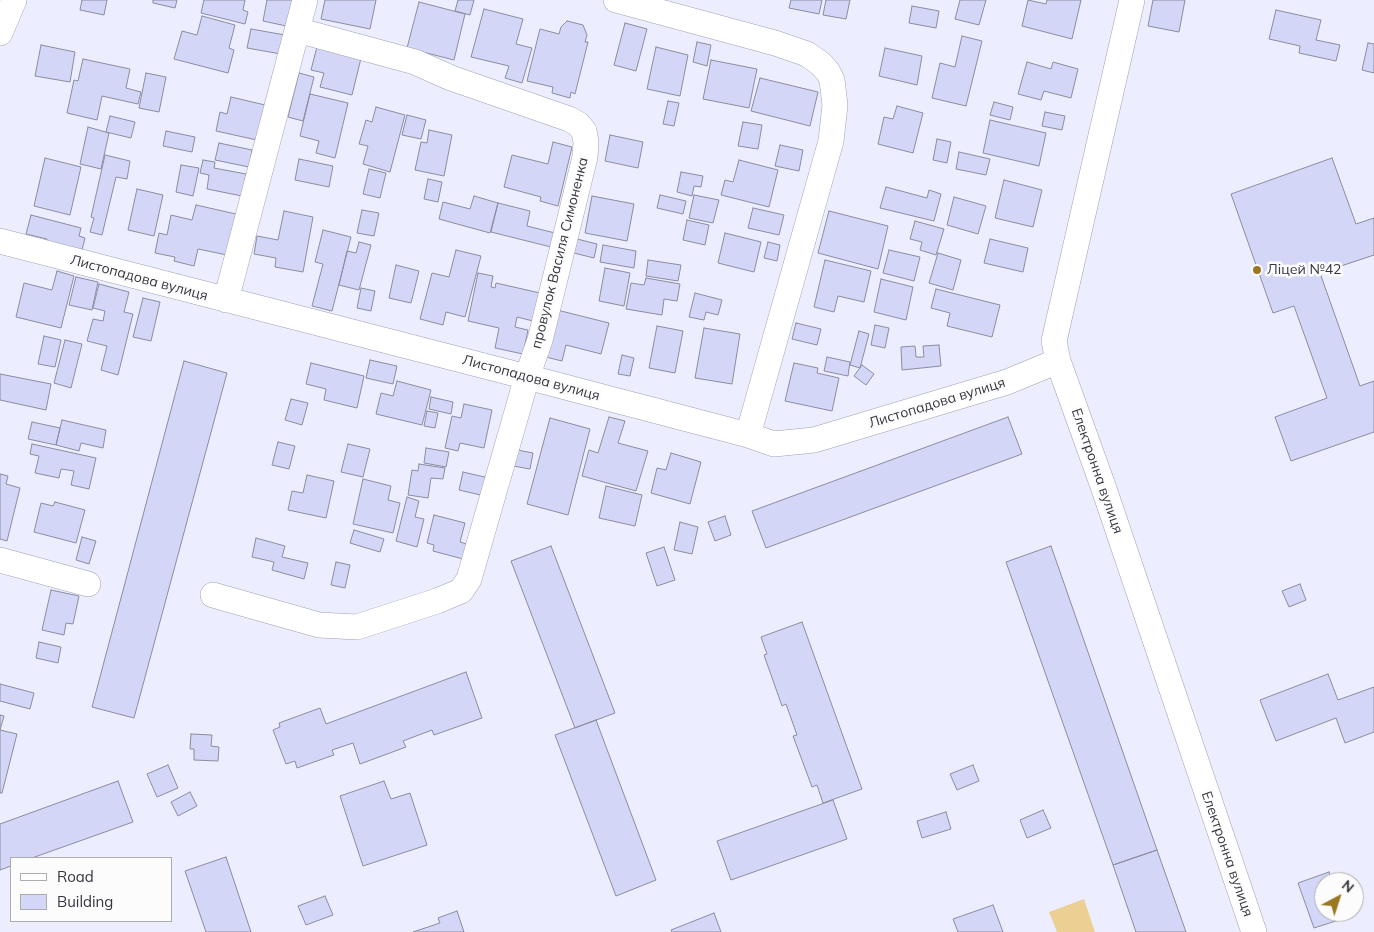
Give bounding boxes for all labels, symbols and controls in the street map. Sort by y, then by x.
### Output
street label: провулок Василя Симоненка [528,156,592,350]
street label: Листопадова вулиця [68,252,210,304]
place label: Ліцей №42 [1267,262,1341,278]
marker: Ліцей №42 [1251,264,1263,276]
street label: Листопадова вулиця [460,352,602,404]
street label: Листопадова вулиця [867,374,1007,432]
street label: Електронна вулиця [1068,406,1126,536]
street label: Електронна вулиця [1198,789,1256,919]
legend [10,857,172,922]
text: Road [57,867,94,886]
north arrow [1314,872,1364,922]
text: N [1338,876,1358,897]
text: Building [57,892,113,911]

